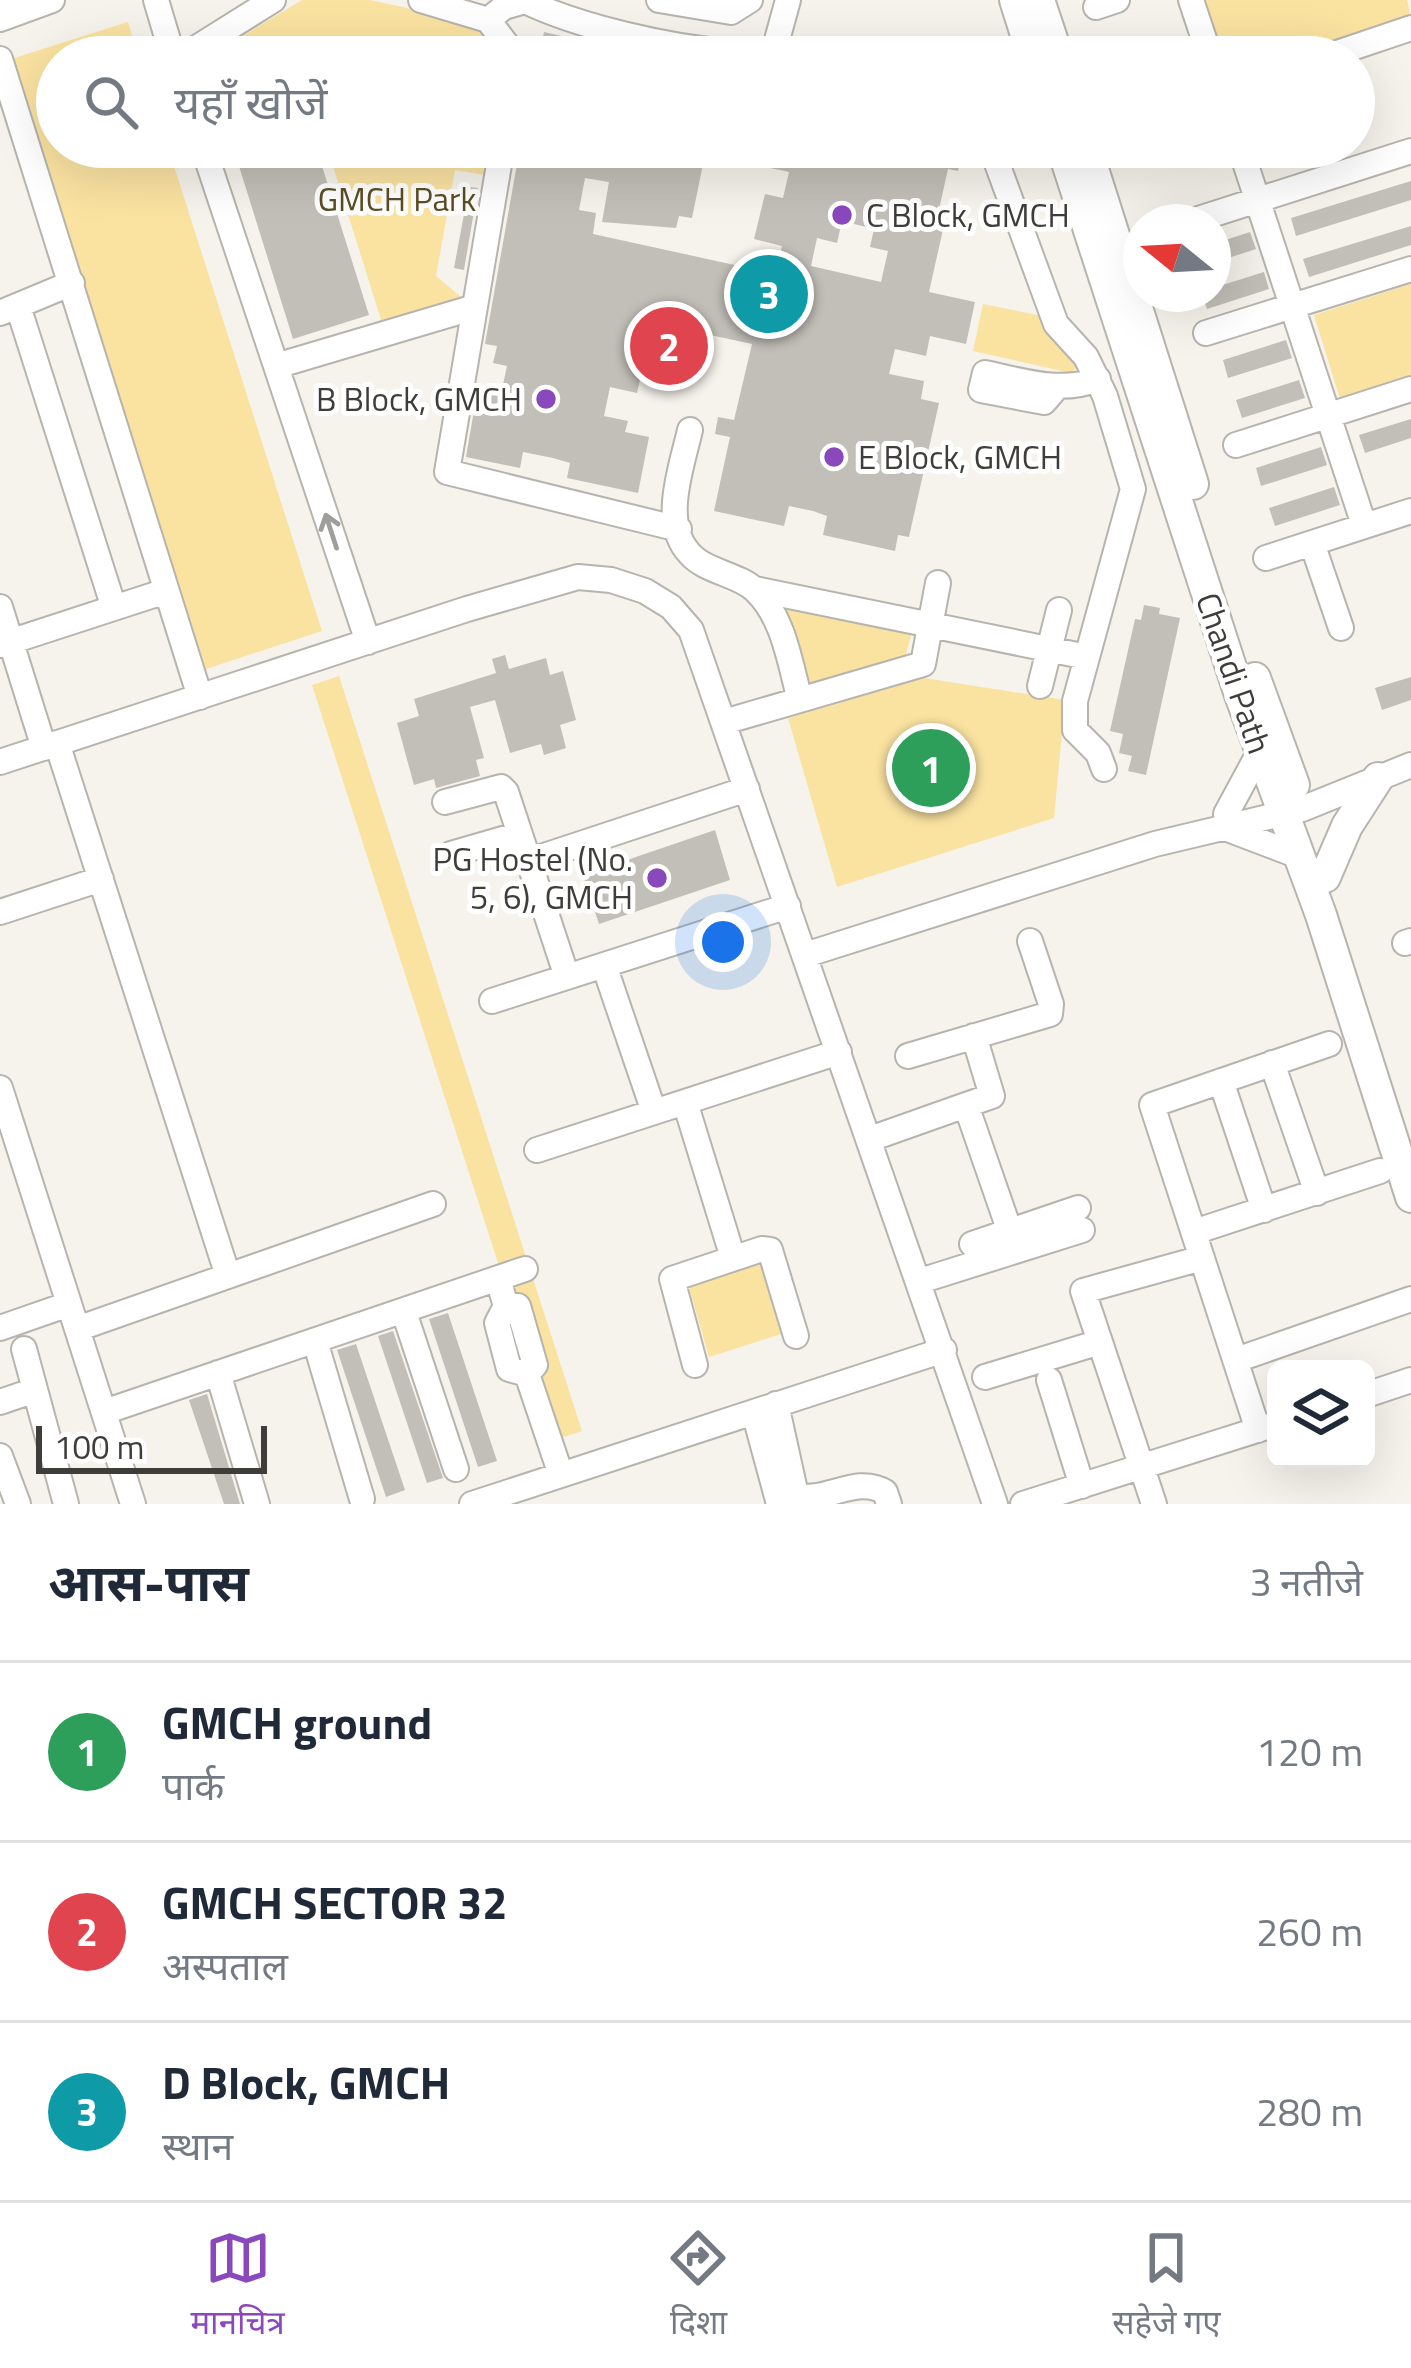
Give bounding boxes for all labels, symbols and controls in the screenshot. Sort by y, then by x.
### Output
search box [36,36,1375,168]
text: यहाँ खोजें [174,68,327,136]
icon: search [78,69,144,135]
park label: GMCH Park [318,174,477,224]
place label: C Block, GMCH [866,190,1070,240]
marker: C Block, GMCH [829,202,855,228]
north arrow [1123,204,1231,312]
pin: 3 [730,249,808,339]
pin: 2 [630,301,708,391]
place label: B Block, GMCH [316,374,522,424]
marker: B Block, GMCH [533,386,559,412]
place label: E Block, GMCH [858,432,1062,482]
marker: E Block, GMCH [821,444,847,470]
one-way arrow [318,513,340,551]
street label: Chandi Path [1183,586,1285,760]
pin: 1 [892,723,970,813]
place label: PG Hostel (No. 5, 6), GMCH [432,834,633,922]
marker: PG Hostel (No. 5, 6), GMCH [644,865,670,891]
your location [693,912,753,972]
map controls [1267,1360,1375,1468]
button: layers [1267,1360,1375,1468]
scale bar [36,1420,267,1473]
text: 100 m [54,1422,144,1472]
text: आस-पास [48,1543,249,1621]
text: 3 नतीजे [1250,1552,1363,1611]
text: GMCH ground [162,1688,432,1756]
text: 1 [76,1722,98,1781]
text: 120 m [1256,1722,1363,1781]
text: पार्क [162,1756,224,1815]
text: GMCH SECTOR 32 [162,1868,507,1936]
text: 2 [76,1902,98,1961]
text: 260 m [1256,1902,1363,1961]
text: अस्पताल [162,1936,288,1995]
text: D Block, GMCH [162,2048,450,2116]
text: 3 [76,2082,98,2141]
text: 280 m [1256,2082,1363,2141]
text: स्थान [162,2116,233,2175]
tab: मानचित्र [190,2225,285,2347]
tab: दिशा [665,2225,731,2347]
tab: सहेजे गए [1112,2225,1221,2347]

